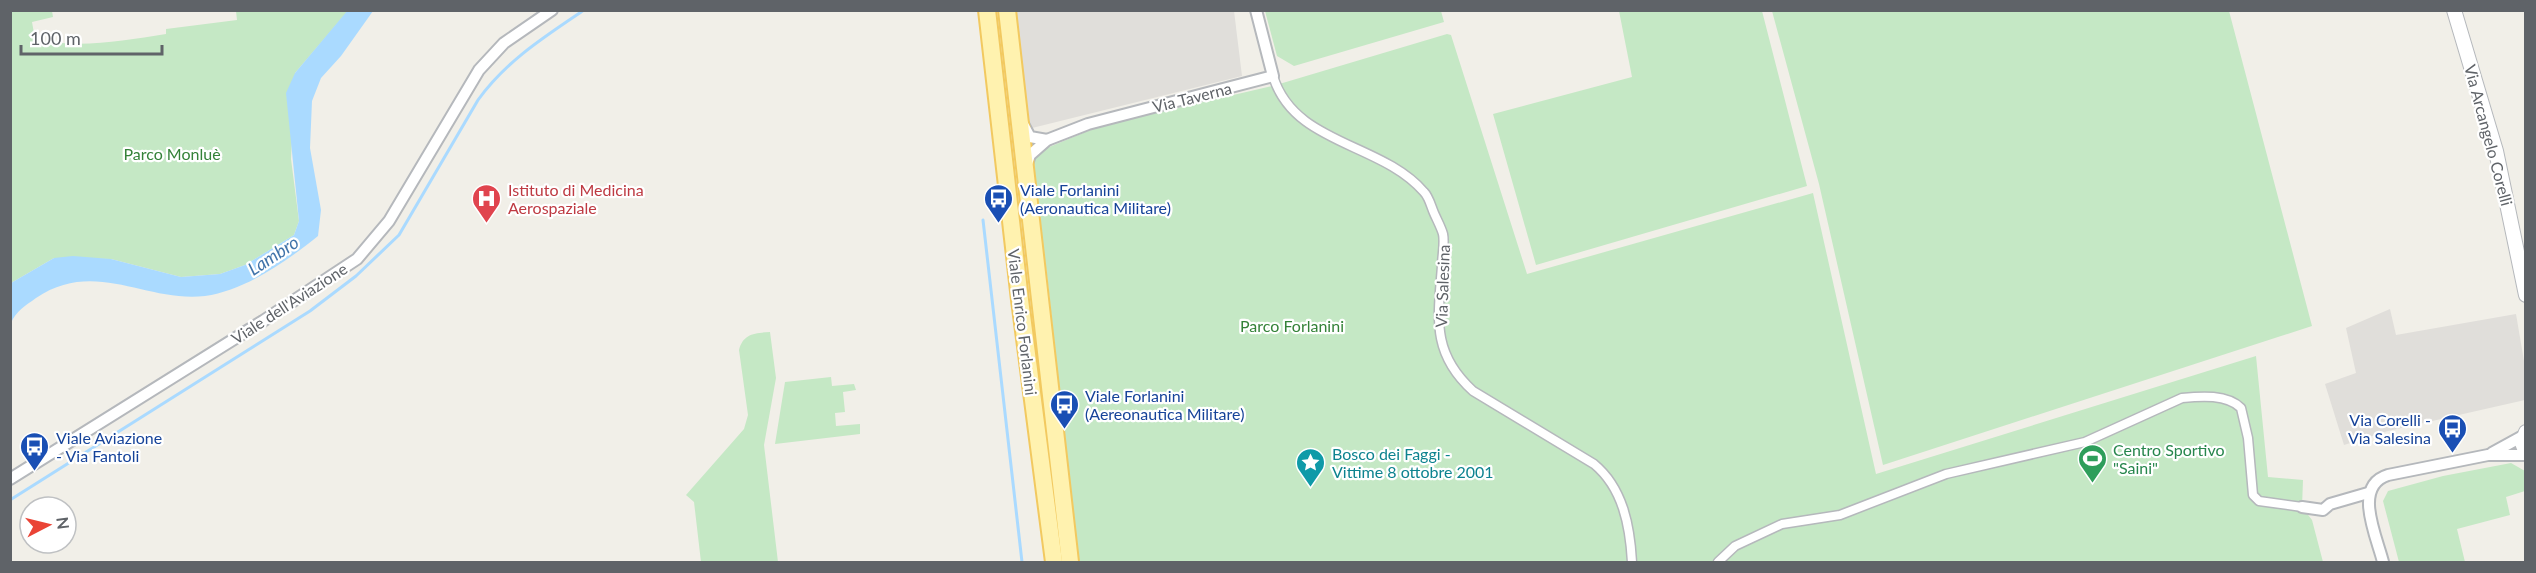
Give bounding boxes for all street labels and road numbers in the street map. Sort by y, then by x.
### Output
street label: Via Arcangelo Corelli [2461,62,2517,208]
street label: Via Taverna [1150,78,1234,116]
street label: Via Salesina [1431,244,1453,328]
street label: Viale Enrico Forlanini [1005,248,1041,396]
street label: Viale dell'Aviazione [228,259,350,347]

